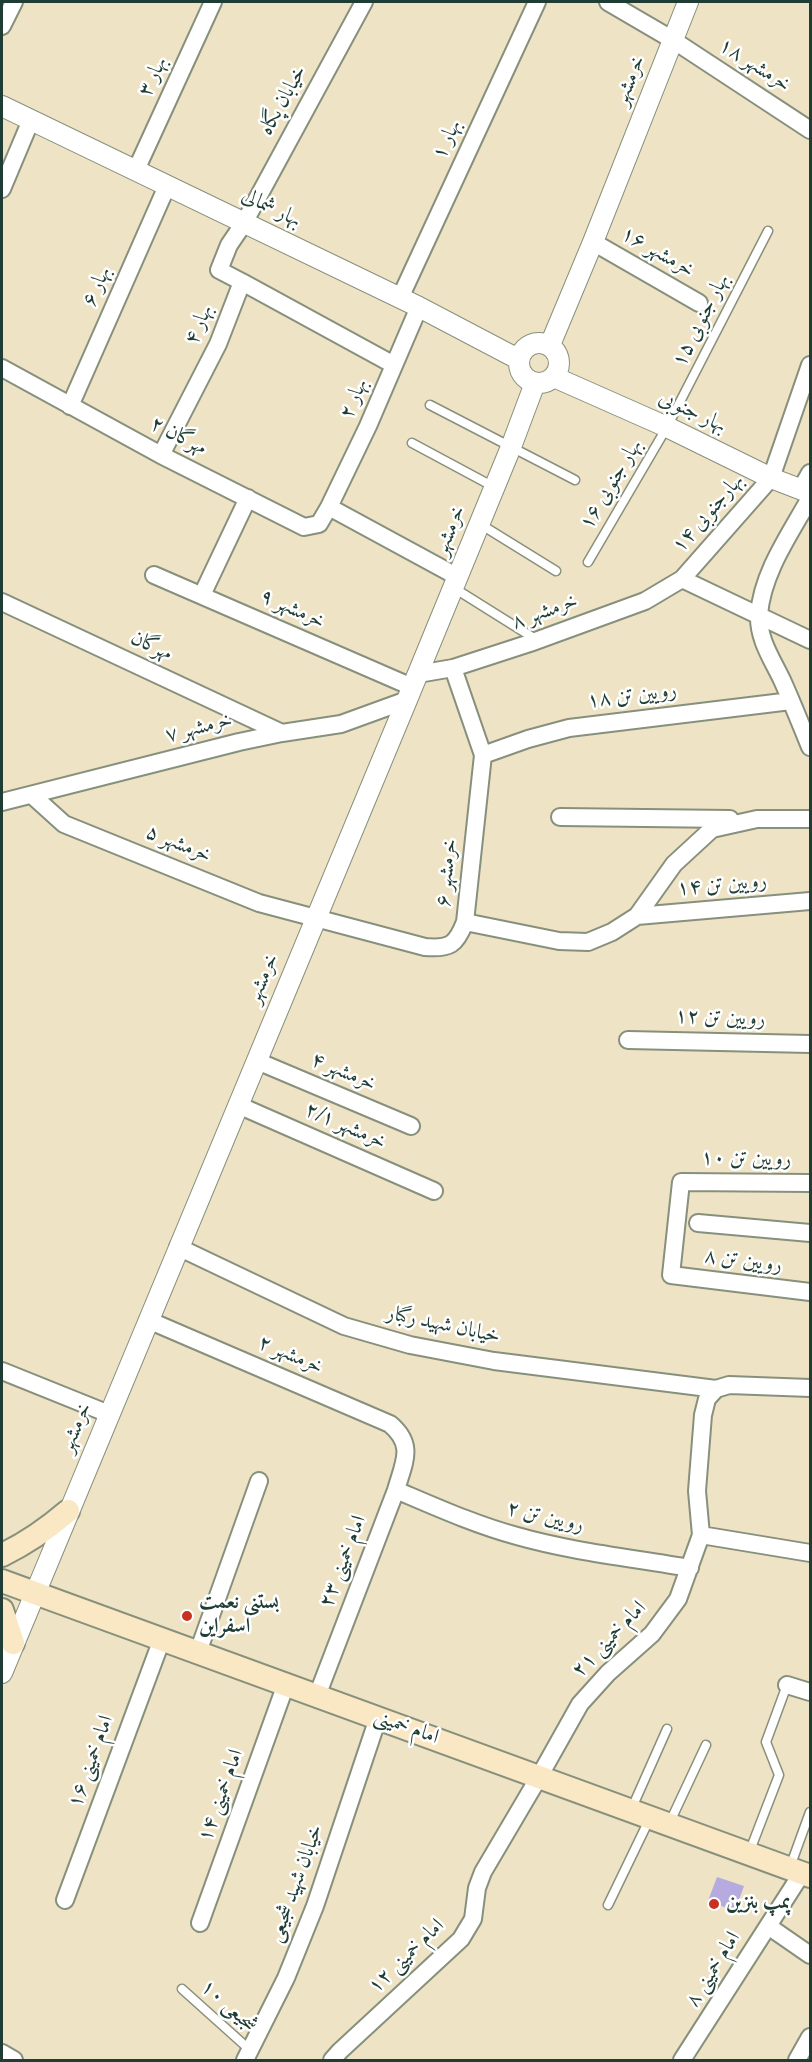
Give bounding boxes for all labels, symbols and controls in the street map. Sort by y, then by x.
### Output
street label: خرمشهر ۱۸ [713,34,795,98]
street label: خرمشهر [610,52,652,110]
street label: بهار ۳ [134,53,174,101]
street label: خیابان پگاه [255,62,313,140]
street label: بهار ۱ [428,116,468,164]
street label: بهار شمالی [237,184,305,234]
street label: خرمشهر ۱۶ [616,222,698,284]
street label: بهار ۶ [78,263,118,311]
street label: بهار جنوبی ۱۵ [668,270,736,372]
street label: بهار ۴ [180,301,220,349]
street label: بهار ۲ [335,375,375,423]
street label: بهار جنوبی [654,386,730,440]
street label: مهرگان ۲ [145,412,211,462]
street label: بهار جنوبی ۱۶ [575,435,649,535]
street label: بهارجنوبی ۱۴ [668,469,750,559]
street label: خرمشهر [430,502,472,560]
street label: خرمشهر ۹ [256,585,328,635]
street label: خرمشهر ۸ [509,589,581,637]
street label: مهرگان [126,626,176,668]
street label: رویین تن ۱۸ [586,679,678,715]
street label: خرمشهر ۷ [163,709,235,749]
street label: خرمشهر ۵ [142,821,214,869]
street label: خرمشهر ۶ [432,838,464,908]
street label: رویین تن ۱۴ [676,870,768,902]
street label: خرمشهر [242,950,286,1008]
street label: رویین تن ۱۲ [674,1005,766,1033]
street label: خرمشهر ۴ [307,1048,379,1098]
street label: خرمشهر ۲/۱ [300,1098,390,1156]
street label: رویین تن ۱۰ [701,1147,791,1173]
street label: رویین تن ۸ [703,1245,783,1279]
street label: خیابان شهید رگبار [384,1302,502,1350]
street label: خرمشهر ۲ [254,1331,326,1381]
street label: خرمشهر [55,1399,99,1457]
street label: رویین تن ۲ [504,1497,586,1539]
street label: امام خمینی ۲۳ [315,1513,373,1611]
place label: بستنی نعمت اسفراین [199,1591,279,1641]
street label: امام خمینی ۲۱ [567,1597,653,1683]
marker: بستنی نعمت اسفراین [180,1609,194,1623]
street label: امام خمینی [370,1705,442,1751]
street label: امام خمینی ۱۶ [64,1712,120,1812]
street label: امام خمینی ۱۴ [194,1746,250,1846]
street label: خیابان شهید شجیعی [264,1822,330,1946]
place label: پمپ بنزین [726,1891,791,1917]
marker: پمپ بنزین [707,1897,721,1911]
street label: امام خمینی ۱۲ [364,1914,450,2000]
street label: امام خمینی ۸ [681,1928,747,2012]
street label: شجیعی ۱۰ [195,1975,261,2039]

